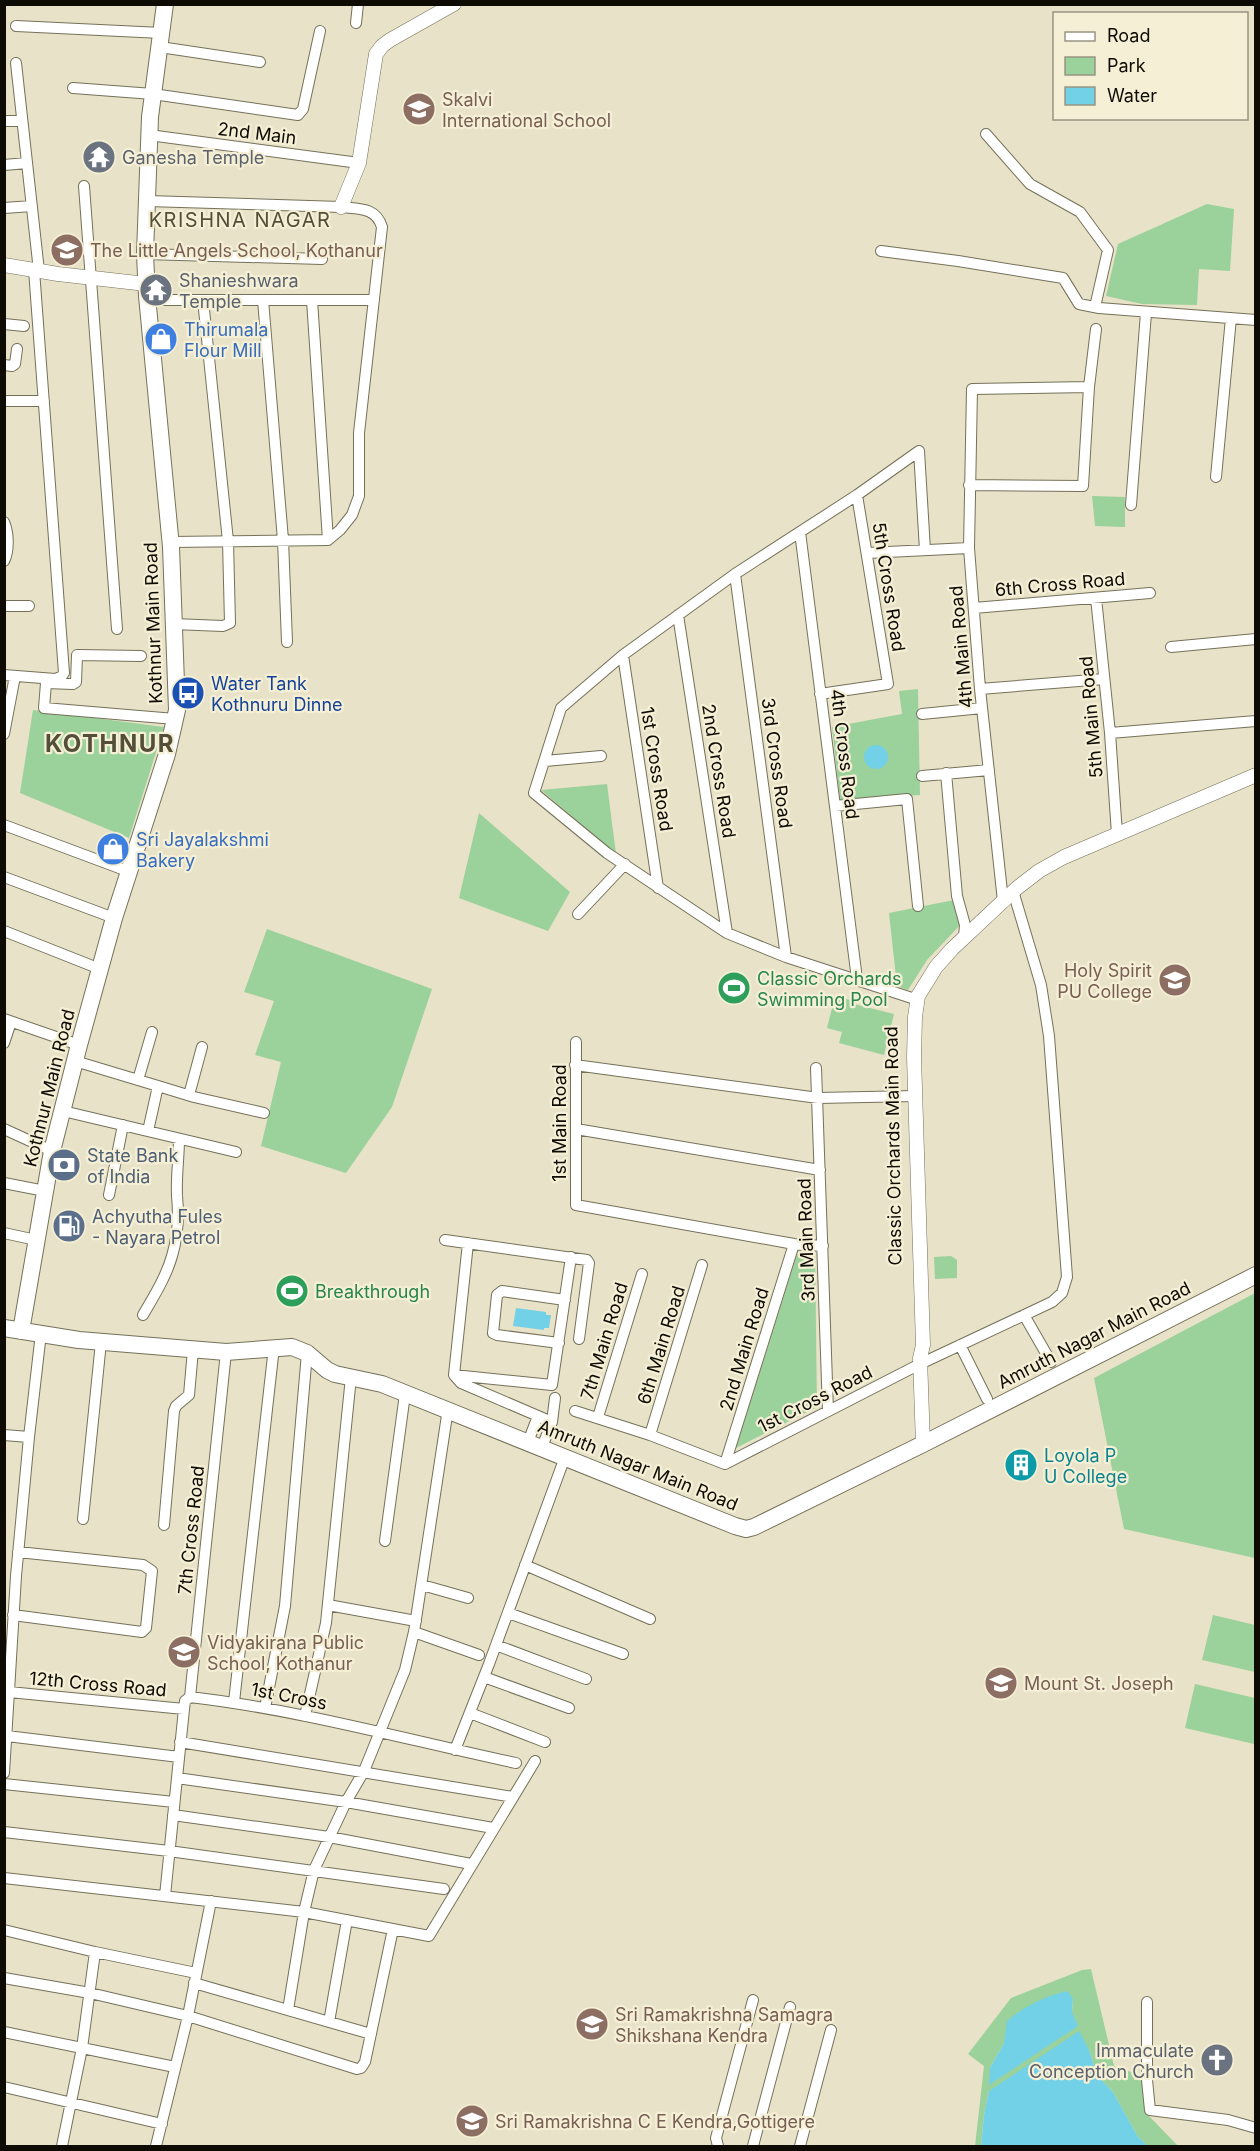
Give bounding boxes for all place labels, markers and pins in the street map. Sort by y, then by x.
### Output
place label: Skalvi International School [442,89,611,131]
school or university icon: Skalvi International School [401,91,437,127]
temple icon: Ganesha Temple [81,139,117,175]
place label: Ganesha Temple [122,147,264,168]
school or university icon: The Little Angels School, Kothanur [49,232,85,268]
place label: The Little Angels School, Kothanur [90,240,383,261]
place label: Shanieshwara Temple [179,270,299,312]
temple icon: Shanieshwara Temple [138,272,174,308]
place label: Thirumala Flour Mill [184,319,268,361]
shop icon: Thirumala Flour Mill [143,321,179,357]
place label: Water Tank Kothnuru Dinne [211,673,343,715]
bus stop icon: Water Tank Kothnuru Dinne [170,675,206,711]
place label: Sri Jayalakshmi Bakery [136,829,269,871]
shop icon: Sri Jayalakshmi Bakery [95,831,131,867]
place label: Holy Spirit PU College [1057,960,1152,1002]
school or university icon: Holy Spirit PU College [1157,962,1193,998]
place label: Classic Orchards Swimming Pool [757,968,902,1010]
sports icon: Classic Orchards Swimming Pool [716,970,752,1006]
place label: State Bank of India [87,1145,178,1187]
bank icon: State Bank of India [46,1147,82,1183]
place label: Achyutha Fules - Nayara Petrol [92,1206,223,1248]
fuel station icon: Achyutha Fules - Nayara Petrol [51,1208,87,1244]
sports icon: Breakthrough [274,1273,310,1309]
place label: Breakthrough [315,1281,430,1302]
place label: Loyola P U College [1044,1445,1127,1487]
building icon: Loyola P U College [1003,1447,1039,1483]
place label: Vidyakirana Public School, Kothanur [207,1632,364,1674]
school or university icon: Vidyakirana Public School, Kothanur [166,1634,202,1670]
school or university icon: Mount St. Joseph [983,1665,1019,1701]
place label: Mount St. Joseph [1024,1673,1174,1694]
place label: Sri Ramakrishna Samagra Shikshana Kendra [615,2004,833,2046]
school or university icon: Sri Ramakrishna Samagra Shikshana Kendra [574,2006,610,2042]
place label: Immaculate Conception Church [1029,2040,1194,2082]
church icon: Immaculate Conception Church [1199,2042,1235,2078]
school or university icon: Sri Ramakrishna C E Kendra,Gottigere [454,2103,490,2139]
place label: Sri Ramakrishna C E Kendra,Gottigere [495,2111,815,2132]

